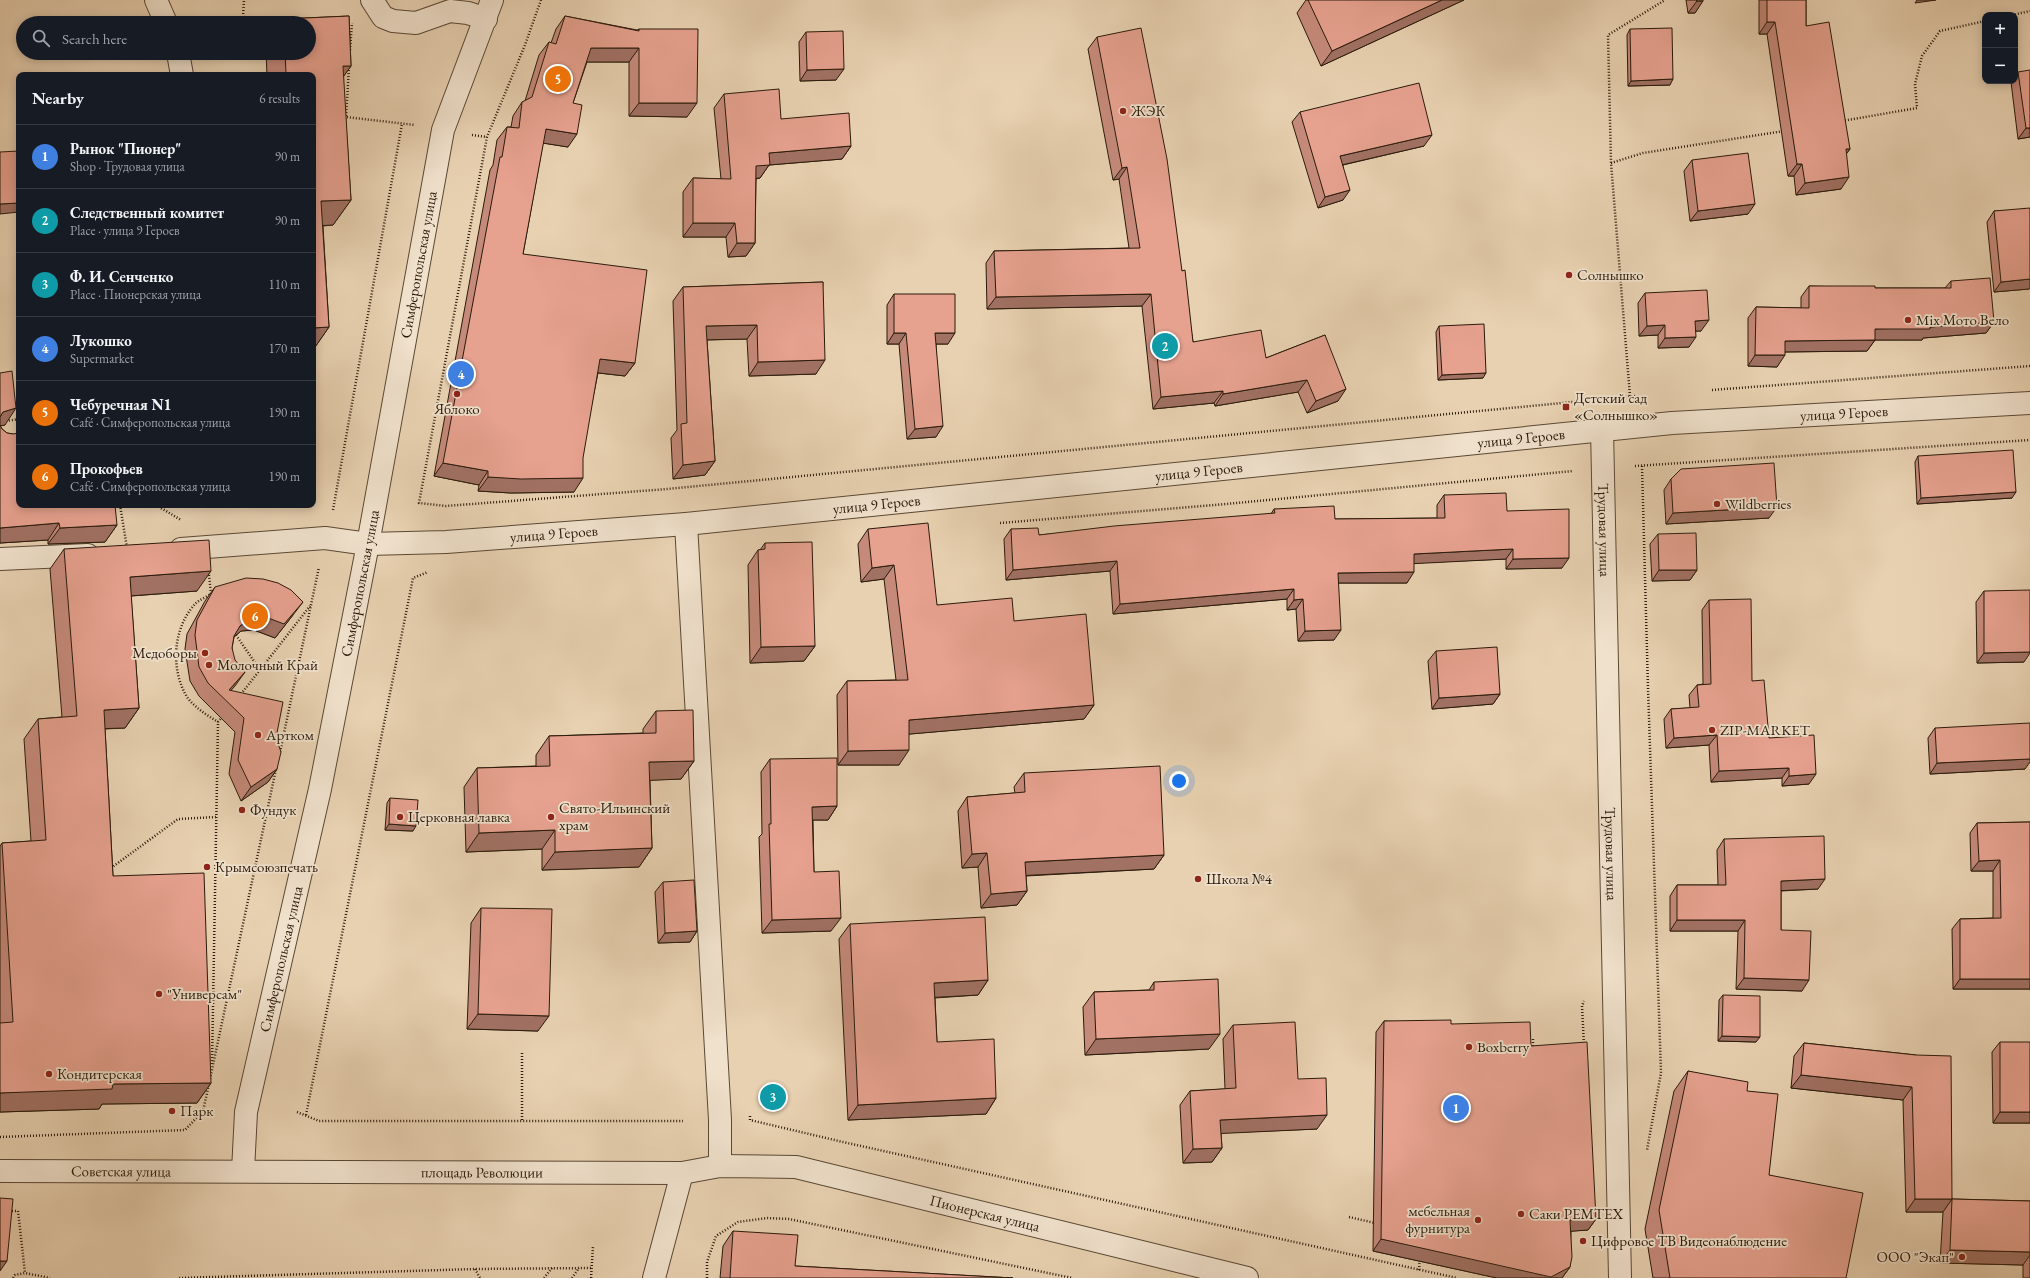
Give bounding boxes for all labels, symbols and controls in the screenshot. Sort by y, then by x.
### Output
map controls [1982,12,2018,84]
button: + [1982,12,2018,48]
search box [16,16,316,60]
icon: search [30,27,52,49]
text: Search here [62,29,127,48]
button: − [1982,48,2018,84]
pin: 5 [545,64,571,94]
text: Nearby [32,87,84,109]
text: 6 results [259,90,300,107]
place label: ЖЭК [1130,101,1165,120]
marker: ЖЭК [1118,106,1128,116]
text: Рынок "Пионер" [70,139,181,158]
text: 1 [42,148,48,165]
text: 90 m [275,148,300,165]
text: Shop · Трудовая улица [70,158,185,175]
street label: Симферопольская улица [395,189,441,340]
text: Следственный комитет [70,203,224,222]
text: 2 [42,212,48,229]
text: 90 m [275,212,300,229]
text: Place · улица 9 Героев [70,222,180,239]
place label: Солнышко [1577,265,1644,284]
text: Ф. И. Сенченко [70,267,173,286]
marker: Солнышко [1564,270,1574,280]
text: 3 [42,276,48,293]
text: 110 m [269,276,300,293]
text: Place · Пионерская улица [70,286,201,303]
place label: Mix Мото Вело [1916,310,2009,329]
marker: Mix Мото Вело [1903,315,1913,325]
text: Лукошко [70,331,132,350]
pin: 2 [1152,331,1178,361]
text: 4 [42,340,48,357]
text: 170 m [269,340,300,357]
text: Supermarket [70,350,134,367]
pin: 4 [448,359,474,389]
place label: Детский сад «Солнышко» [1574,388,1658,424]
marker: Яблоко [452,389,462,399]
text: Чебуречная N1 [70,395,172,414]
place label: Яблоко [433,399,480,418]
street label: улица 9 Героев [1800,401,1888,425]
marker: Детский сад «Солнышко» [1561,402,1571,412]
text: 5 [42,404,48,421]
text: 190 m [269,404,300,421]
text: Café · Симферопольская улица [70,414,230,431]
street label: улица 9 Героев [1476,424,1566,452]
street label: улица 9 Героев [1154,457,1243,485]
text: Прокофьев [70,459,143,478]
text: 6 [42,468,48,485]
text: 190 m [269,468,300,485]
text: Café · Симферопольская улица [70,478,230,495]
street label: Трудовая улица [1594,483,1615,577]
street label: улица 9 Героев [832,490,921,518]
place label: Wildberries [1725,494,1791,513]
marker: Wildberries [1712,499,1722,509]
street label: Симферопольская улица [336,508,383,658]
street label: улица 9 Героев [509,521,598,546]
pin: 6 [242,601,268,631]
place label: Медоборы [132,643,197,662]
marker: Медоборы [200,648,210,658]
place label: Молочный Край [217,655,318,674]
marker: Молочный Край [204,660,214,670]
place label: ZIP-MARKET [1720,720,1811,739]
place label: Артком [265,725,314,744]
marker: ZIP-MARKET [1707,725,1717,735]
marker: Артком [253,730,263,740]
your location [1169,771,1189,791]
place label: Свято-Ильинский храм [559,798,670,834]
place label: Фундук [250,800,296,819]
marker: Фундук [237,805,247,815]
place label: Церковная лавка [408,807,510,826]
street label: Трудовая улица [1601,807,1622,901]
marker: Церковная лавка [395,812,405,822]
marker: Свято-Ильинский храм [546,812,556,822]
place label: Крымсоюзпечать [215,857,318,876]
marker: Крымсоюзпечать [202,862,212,872]
place label: Школа №4 [1206,869,1273,888]
marker: Школа №4 [1193,874,1203,884]
street label: Симферопольская улица [255,884,306,1034]
place label: "Универсам" [167,984,242,1003]
marker: "Универсам" [154,989,164,999]
place label: Boxberry [1477,1037,1530,1056]
marker: Boxberry [1464,1042,1474,1052]
place label: Кондитерская [57,1064,142,1083]
marker: Кондитерская [44,1069,54,1079]
pin: 3 [760,1082,786,1112]
pin: 1 [1443,1093,1469,1123]
place label: Парк [180,1101,213,1120]
marker: Парк [167,1106,177,1116]
street label: Советская улица [71,1161,171,1181]
street label: площадь Революции [421,1162,543,1182]
street label: Пионерская улица [928,1190,1042,1236]
place label: мебельная фурнитура [1405,1201,1470,1237]
place label: Саки РЕМТЕХ [1529,1204,1623,1223]
marker: Саки РЕМТЕХ [1516,1209,1526,1219]
marker: мебельная фурнитура [1473,1215,1483,1225]
place label: Цифровое ТВ Видеонаблюдение [1591,1231,1787,1250]
marker: Цифровое ТВ Видеонаблюдение [1578,1236,1588,1246]
place label: ООО "Экап" [1877,1247,1954,1266]
marker: ООО "Экап" [1957,1252,1967,1262]

